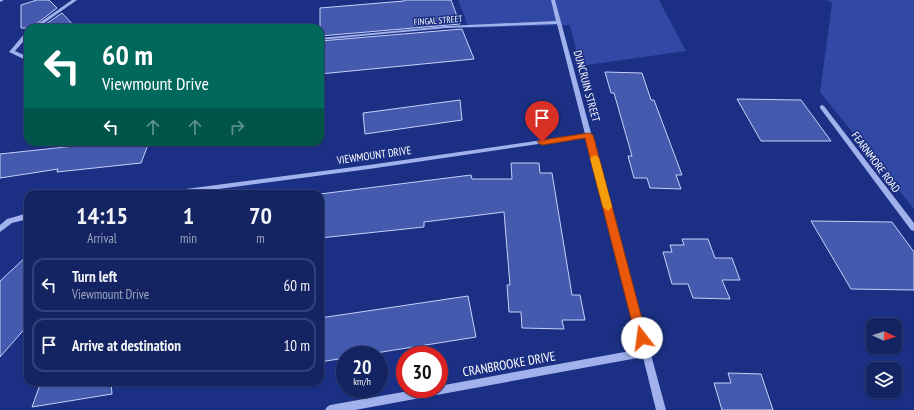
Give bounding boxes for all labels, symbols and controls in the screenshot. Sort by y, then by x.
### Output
street label: FINGAL STREET [413,13,463,27]
text: 60 m [102,36,153,73]
icon: left [36,40,88,92]
street label: DUNCRUIN STREET [571,49,603,123]
text: Viewmount Drive [102,72,209,95]
pin [525,101,559,142]
icon: arrive [531,107,553,129]
icon: left [100,116,122,138]
icon: ahead [142,116,164,138]
icon: ahead [184,116,206,138]
icon: right [226,116,248,138]
street label: FEARNMORE ROAD [848,129,904,195]
street label: VIEWMOUNT DRIVE [335,143,412,167]
text: 14:15 [76,200,128,231]
text: 1 [183,200,194,231]
text: 70 [249,200,272,231]
text: Arrival [87,230,117,247]
text: min [180,230,197,247]
text: m [256,230,265,247]
text: Turn left [72,267,117,286]
icon: left [38,274,60,296]
text: 60 m [284,276,310,295]
text: Viewmount Drive [72,286,149,303]
position arrow [621,317,663,359]
north arrow [866,318,902,354]
map controls [866,318,902,398]
icon: arrive [38,334,60,356]
text: Arrive at destination [72,336,181,355]
text: 10 m [284,336,310,355]
speed limit sign: 30 [396,346,448,398]
street label: CRANBROOKE DRIVE [461,347,557,381]
text: 20 [352,354,372,380]
button: layers [866,362,902,398]
text: km/h [353,375,371,388]

